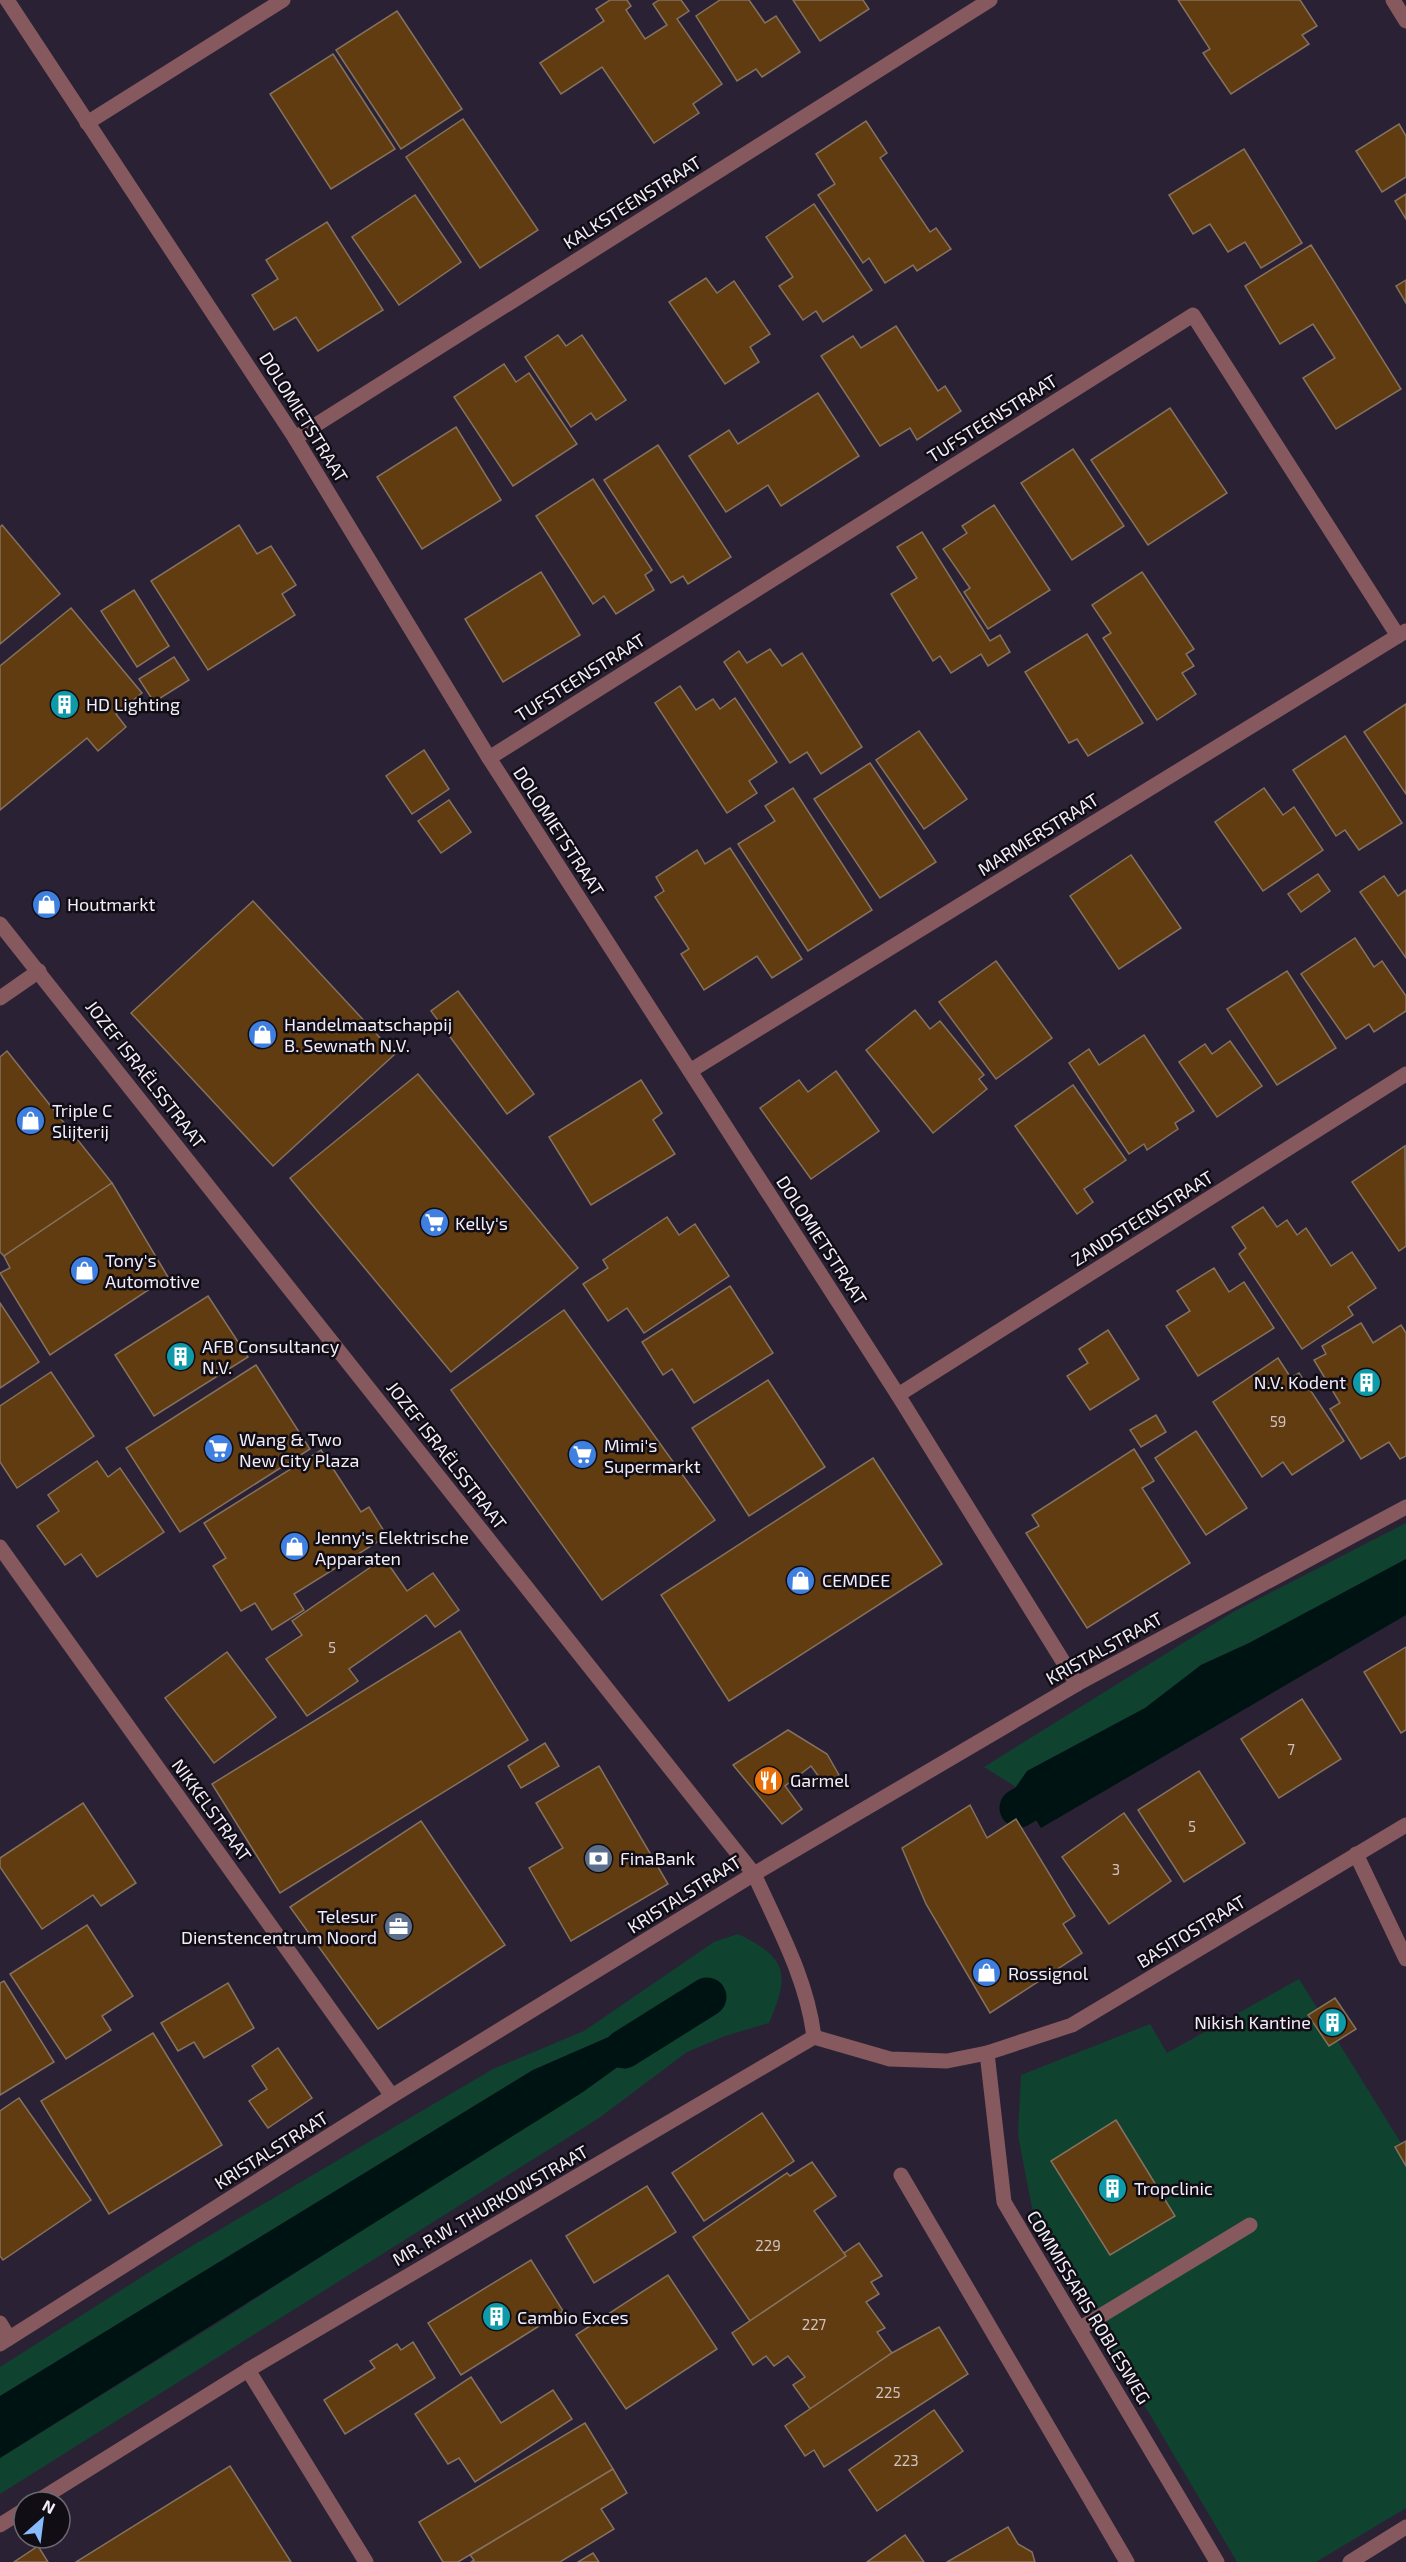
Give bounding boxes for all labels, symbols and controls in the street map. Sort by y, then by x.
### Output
street label: KALKSTEENSTRAAT [559,150,706,253]
street label: DOLOMIETSTRAAT [255,348,353,487]
street label: TUFSTEENSTRAAT [923,369,1061,467]
street label: TUFSTEENSTRAAT [511,628,649,726]
building icon: HD Lighting [49,688,81,720]
place label: HD Lighting [86,693,180,715]
street label: DOLOMIETSTRAAT [509,762,609,900]
street label: MARMERSTRAAT [973,788,1103,880]
shop icon: Houtmarkt [30,888,62,920]
place label: Houtmarkt [67,893,155,915]
street label: JOZEF ISRAËLSSTRAAT [81,996,211,1153]
place label: Handelmaatschappij B. Sewnath N.V. [284,1013,452,1056]
shop icon: Handelmaatschappij B. Sewnath N.V. [247,1018,279,1050]
place label: Triple C Slijterij [52,1099,112,1142]
shop icon: Triple C Slijterij [15,1104,47,1136]
street label: ZANDSTEENSTRAAT [1067,1165,1217,1270]
street label: DOLOMIETSTRAAT [772,1171,872,1309]
supermarket icon: Kelly's [418,1207,450,1239]
place label: Kelly's [455,1212,508,1234]
place label: Tony's Automotive [105,1249,200,1292]
shop icon: Tony's Automotive [68,1254,100,1286]
place label: AFB Consultancy N.V. [202,1335,340,1378]
building icon: AFB Consultancy N.V. [165,1340,197,1372]
building icon: N.V. Kodent [1351,1366,1383,1398]
place label: N.V. Kodent [1254,1371,1346,1393]
street label: JOZEF ISRAËLSSTRAAT [382,1377,512,1534]
house number: 59 [1270,1412,1286,1430]
place label: Wang & Two New City Plaza [239,1428,359,1471]
supermarket icon: Wang & Two New City Plaza [202,1433,234,1465]
place label: Mimi's Supermarkt [604,1434,701,1477]
supermarket icon: Mimi's Supermarkt [567,1439,599,1471]
place label: Jenny's Elektrische Apparaten [315,1526,469,1569]
shop icon: Jenny's Elektrische Apparaten [278,1531,310,1563]
shop icon: CEMDEE [785,1564,817,1596]
place label: CEMDEE [822,1569,890,1591]
street label: KRISTALSTRAAT [1042,1607,1167,1689]
house number: 5 [328,1638,336,1656]
house number: 7 [1287,1740,1295,1758]
street label: NIKKELSTRAAT [167,1754,257,1866]
restaurant icon: Garmel [753,1764,785,1796]
place label: Garmel [790,1769,850,1791]
house number: 5 [1188,1817,1196,1835]
bank icon: FinaBank [583,1842,615,1874]
place label: FinaBank [620,1847,695,1869]
street label: KRISTALSTRAAT [623,1850,745,1938]
house number: 3 [1112,1860,1120,1878]
street label: BASITOSTRAAT [1133,1890,1250,1972]
place label: Telesur Dienstencentrum Noord [181,1905,377,1948]
office icon: Telesur Dienstencentrum Noord [382,1910,414,1942]
shop icon: Rossignol [971,1957,1003,1989]
place label: Rossignol [1008,1962,1089,1984]
building icon: Nikish Kantine [1316,2006,1348,2038]
place label: Nikish Kantine [1194,2011,1311,2033]
street label: KRISTALSTRAAT [210,2106,332,2194]
street label: MR. R.W. THURKOWSTRAAT [388,2140,592,2270]
building icon: Tropclinic [1097,2172,1129,2204]
place label: Tropclinic [1134,2177,1213,2199]
street label: COMMISSARIS ROBLESWEG [1022,2206,1156,2408]
house number: 229 [755,2236,781,2254]
building icon: Cambio Exces [480,2301,512,2333]
place label: Cambio Exces [517,2306,629,2328]
house number: 227 [802,2315,827,2333]
house number: 225 [876,2383,900,2401]
house number: 223 [893,2451,919,2469]
north arrow [12,2490,72,2550]
text: N [40,2495,59,2517]

